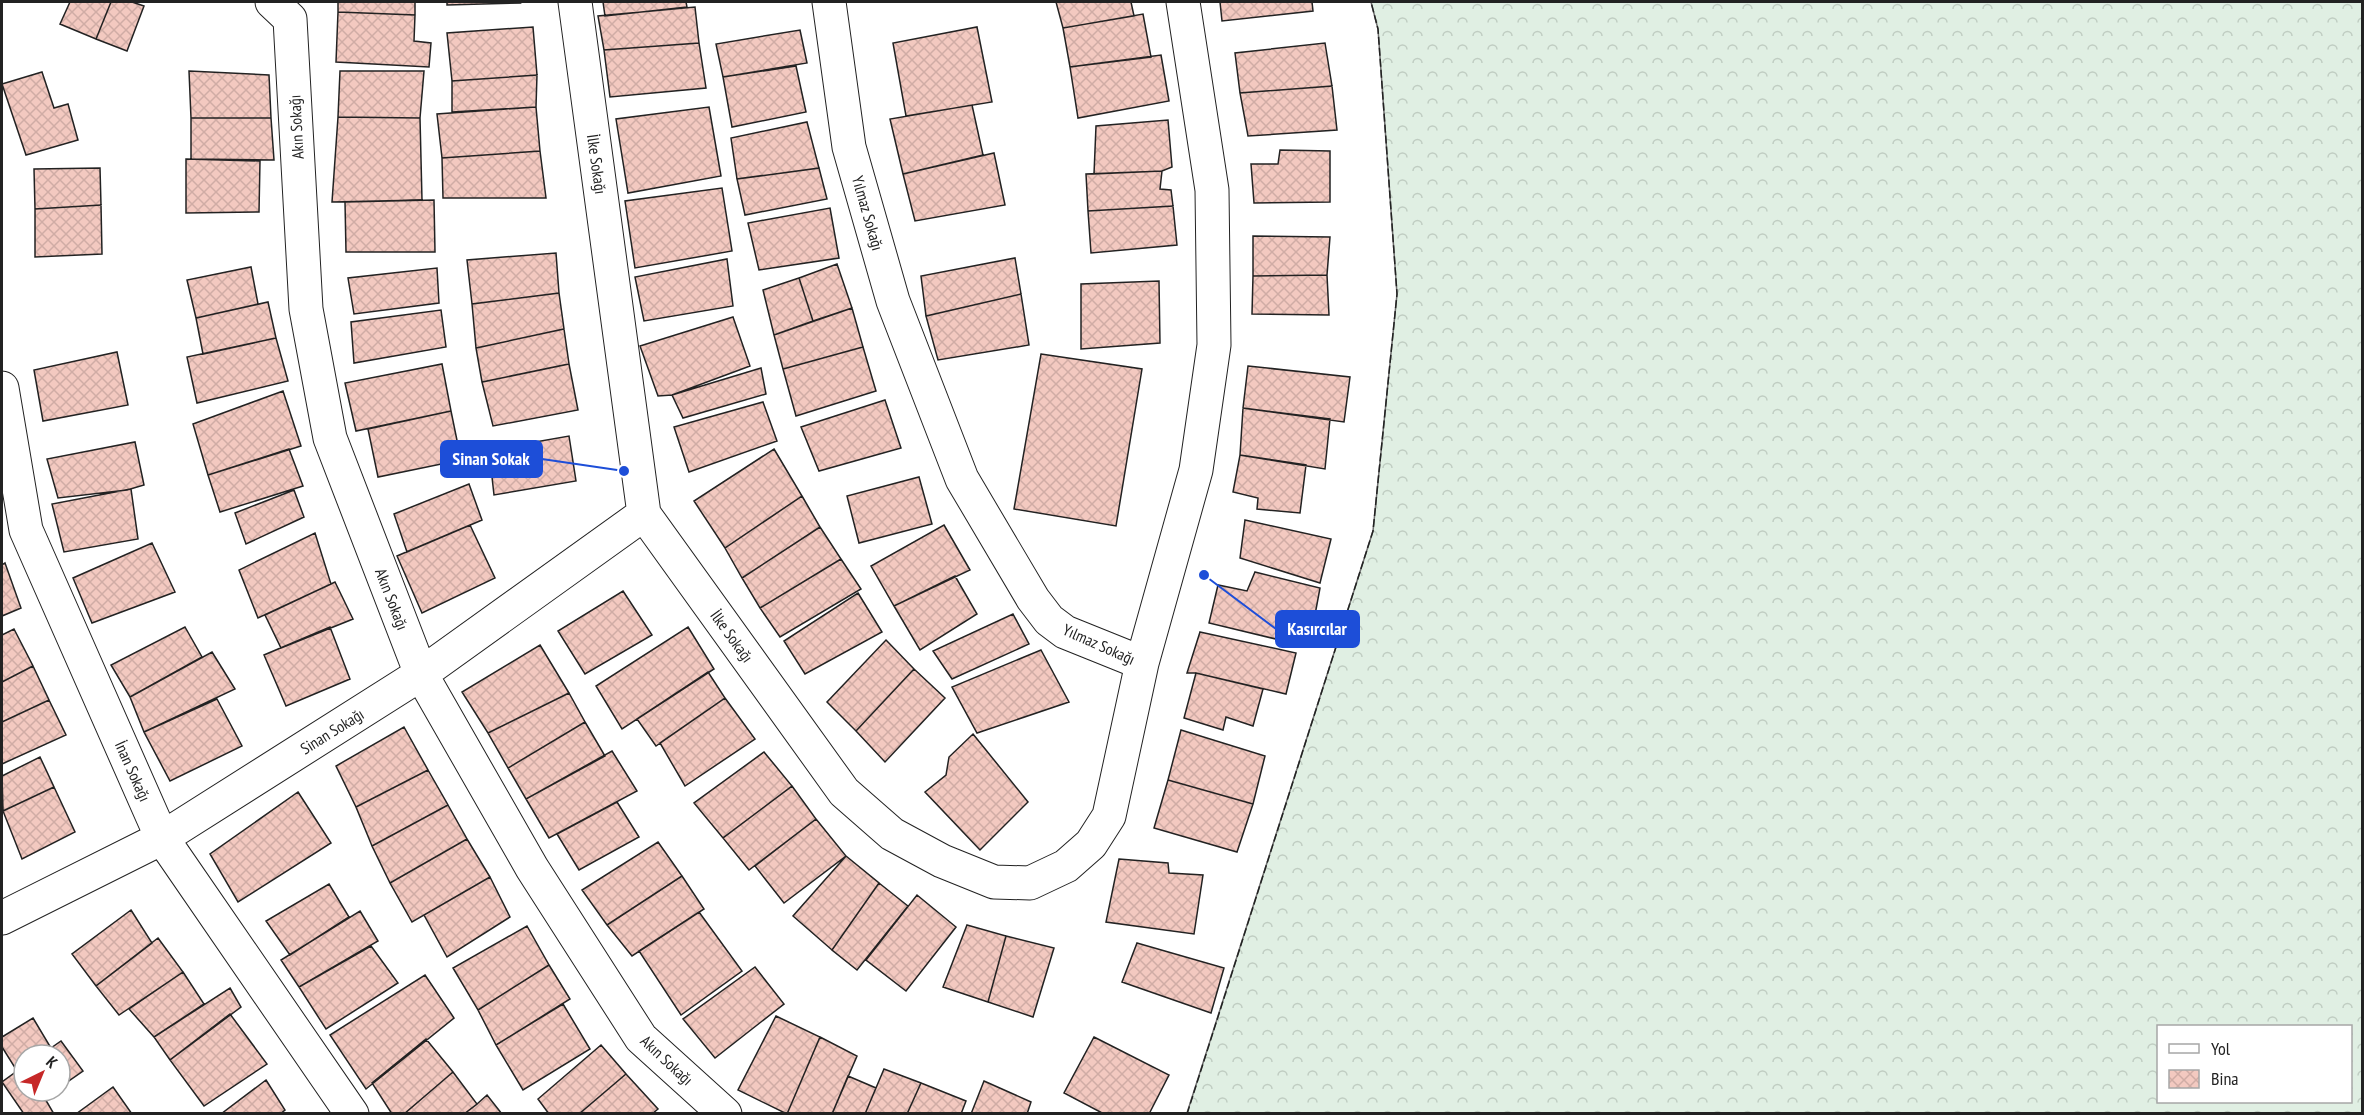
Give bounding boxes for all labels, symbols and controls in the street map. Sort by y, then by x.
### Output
street label: Akın Sokağı [284,94,308,160]
street label: İlke Sokağı [583,133,611,195]
street label: Yılmaz Sokağı [848,173,888,253]
callout: Sinan Sokak [441,441,542,477]
text: Sinan Sokak [452,447,530,470]
street label: Akın Sokağı [371,565,413,633]
street label: İlke Sokağı [706,606,758,666]
callout: Kasırcılar [1276,611,1359,647]
text: Kasırcılar [1287,617,1348,640]
street label: Yılmaz Sokağı [1060,619,1138,669]
street label: Sinan Sokağı [297,704,367,758]
street label: İnan Sokağı [111,738,155,804]
legend [2157,1025,2352,1103]
street label: Akın Sokağı [637,1031,697,1089]
text: Yol [2211,1037,2231,1060]
north arrow [12,1043,72,1103]
text: K [42,1052,63,1073]
text: Bina [2211,1067,2239,1090]

